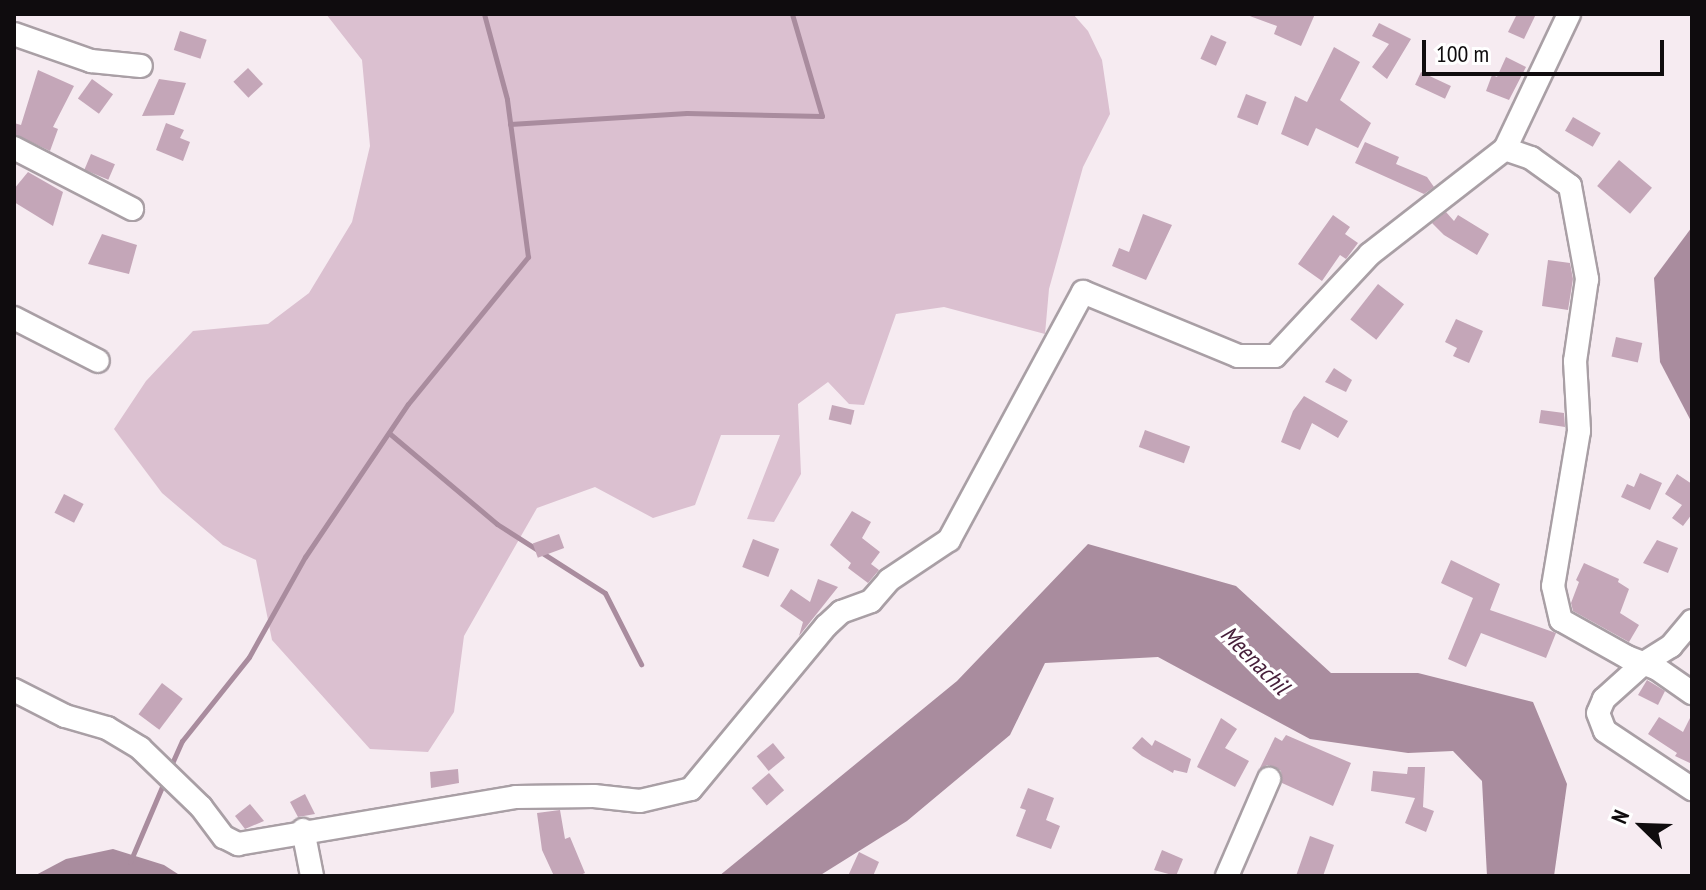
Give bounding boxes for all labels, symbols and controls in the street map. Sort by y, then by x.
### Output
scale bar [1426,24,1668,74]
text: 100 m [1436,38,1489,69]
water label: Meenachil [1215,620,1295,700]
north arrow [1602,786,1682,866]
text: N [1605,806,1635,828]

